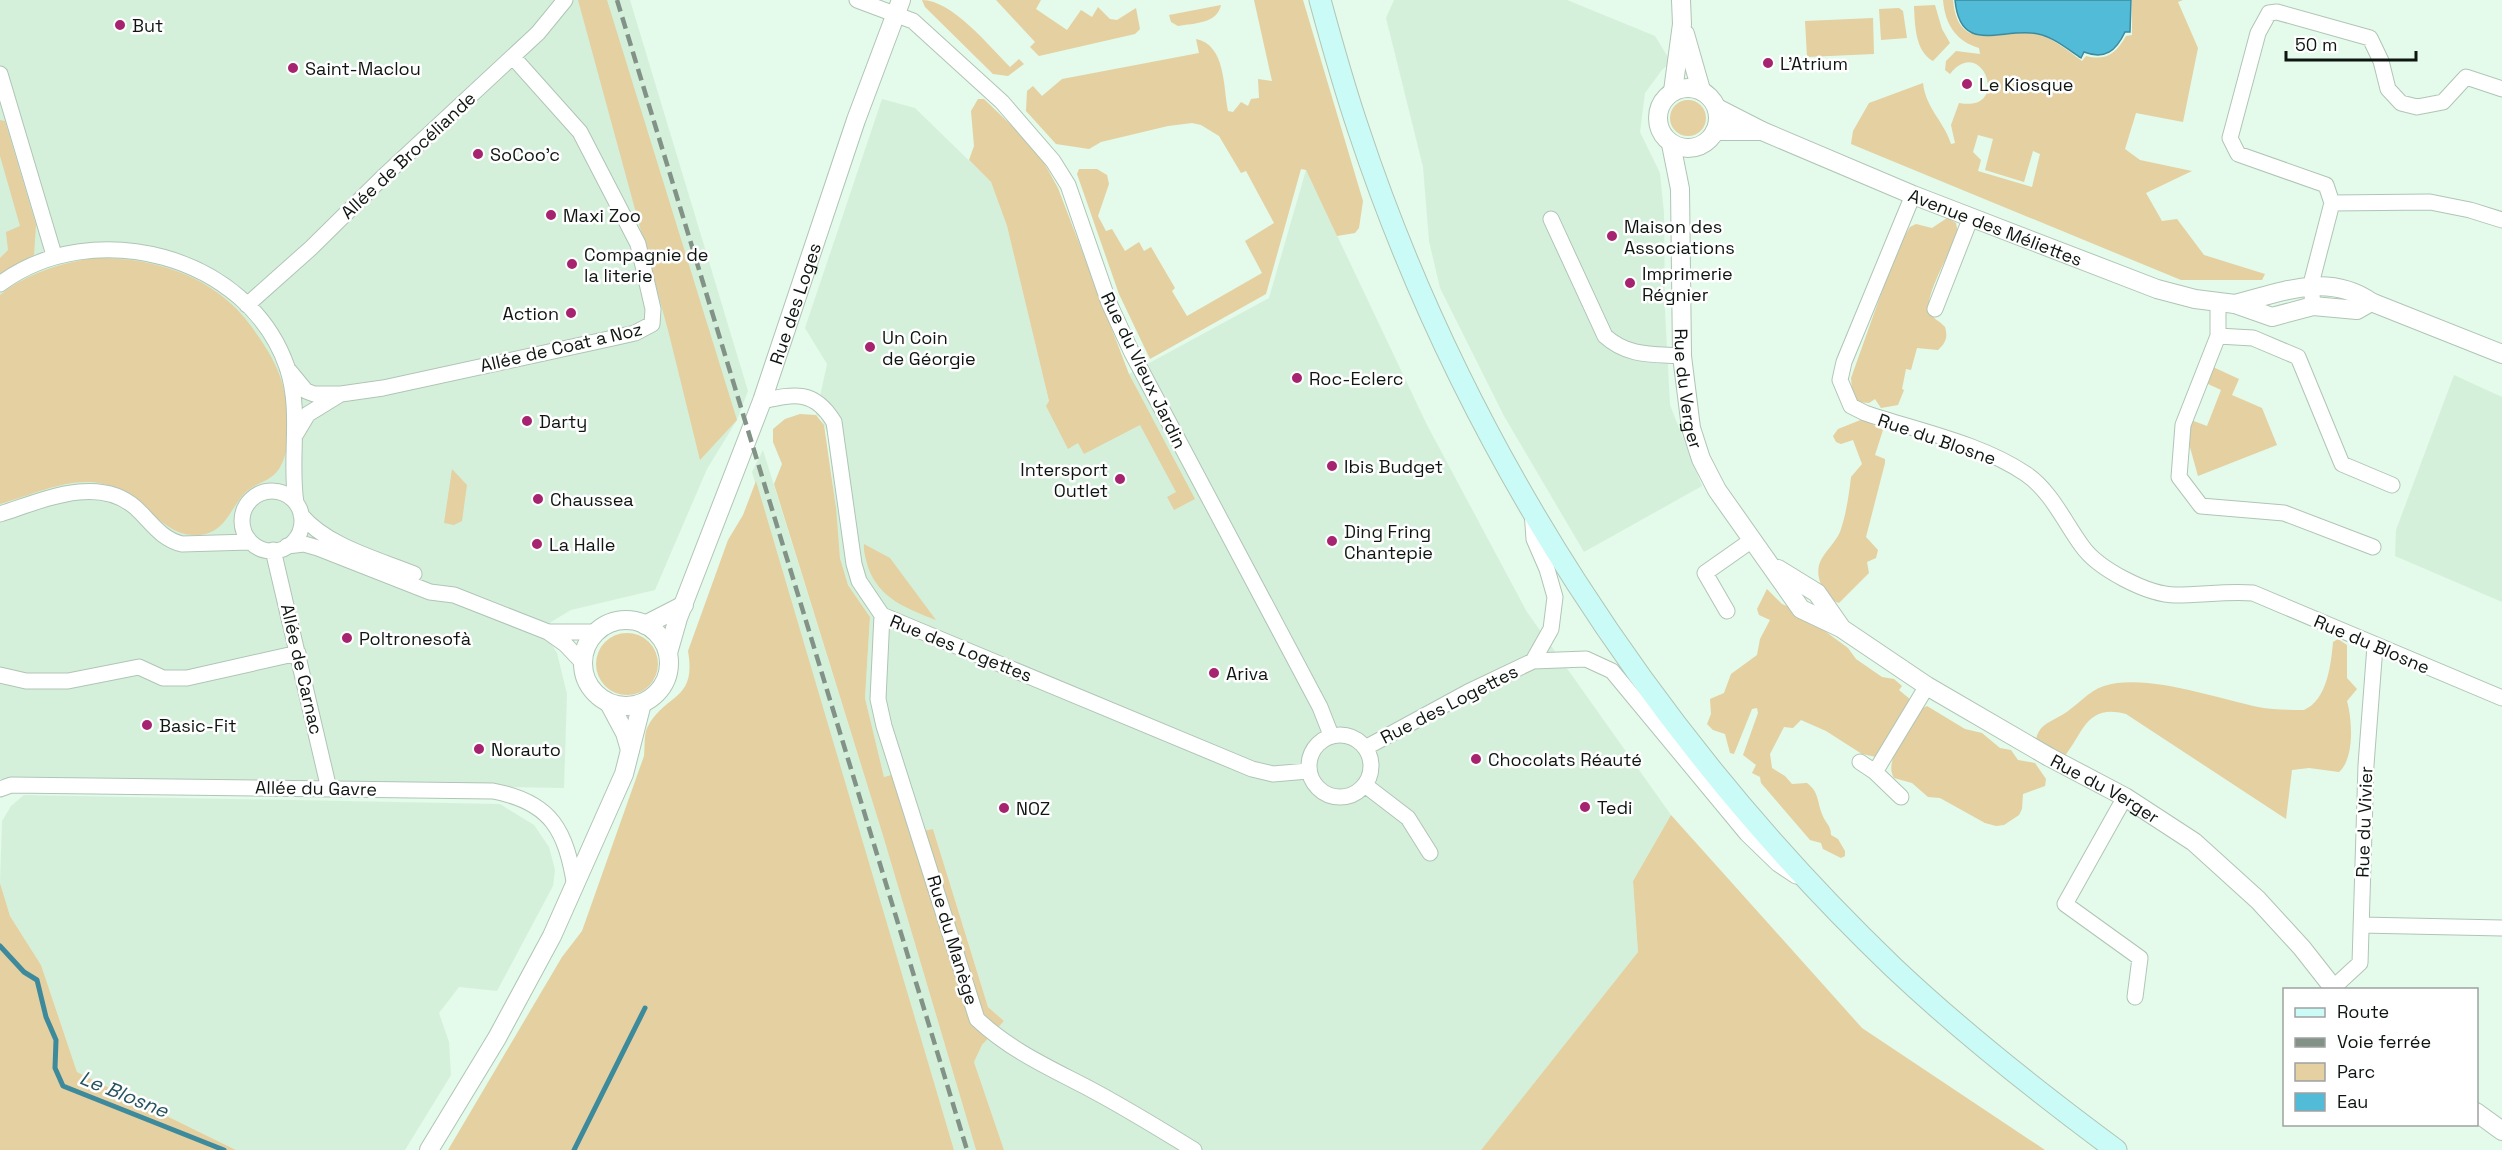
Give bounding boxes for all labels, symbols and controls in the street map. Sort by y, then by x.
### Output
place label: But [132,14,163,37]
marker: But [113,18,127,32]
scale bar [2286,24,2416,62]
text: 50 m [2295,33,2337,56]
place label: L'Atrium [1780,52,1848,75]
marker: L'Atrium [1761,56,1775,70]
place label: Saint-Maclou [305,57,421,80]
marker: Saint-Maclou [286,61,300,75]
place label: Le Kiosque [1979,73,2073,96]
marker: Le Kiosque [1960,77,1974,91]
street label: Allée de Brocéliande [336,86,480,224]
place label: SoCoo'c [490,143,560,166]
marker: SoCoo'c [471,147,485,161]
street label: Avenue des Méliettes [1905,183,2086,271]
place label: Maxi Zoo [563,204,641,227]
marker: Maxi Zoo [544,208,558,222]
place label: Maison des Associations [1624,215,1735,259]
marker: Maison des Associations [1605,229,1619,243]
street label: Rue des Loges [764,240,826,367]
place label: Compagnie de la literie [584,243,708,287]
marker: Compagnie de la literie [565,257,579,271]
place label: Imprimerie Régnier [1642,262,1733,306]
marker: Imprimerie Régnier [1623,276,1637,290]
street label: Rue du Vieux Jardin [1096,288,1192,452]
place label: Action [502,302,559,325]
marker: Action [564,306,578,320]
street label: Allée de Coat a Noz [478,317,644,377]
place label: Un Coin de Géorgie [882,326,976,370]
street label: Rue du Verger [1670,328,1709,452]
marker: Un Coin de Géorgie [863,340,877,354]
place label: Roc-Eclerc [1309,367,1404,390]
marker: Roc-Eclerc [1290,371,1304,385]
street label: Rue du Blosne [1875,408,1999,470]
place label: Darty [539,410,587,433]
marker: Darty [520,414,534,428]
place label: Ibis Budget [1344,455,1443,478]
place label: Intersport Outlet [1020,458,1108,502]
marker: Ibis Budget [1325,459,1339,473]
marker: Intersport Outlet [1113,472,1127,486]
place label: Chaussea [550,488,634,511]
marker: Chaussea [531,492,545,506]
place label: Ding Fring Chantepie [1344,520,1433,564]
place label: La Halle [549,533,615,556]
marker: Ding Fring Chantepie [1325,534,1339,548]
marker: La Halle [530,537,544,551]
street label: Allée de Carnac [276,601,328,737]
street label: Rue des Logettes [887,609,1035,687]
street label: Rue du Blosne [2311,609,2433,679]
place label: Poltronesofà [359,627,471,650]
marker: Poltronesofà [340,631,354,645]
street label: Rue des Logettes [1376,659,1522,749]
place label: Ariva [1226,662,1268,685]
marker: Ariva [1207,666,1221,680]
place label: Basic-Fit [159,714,236,737]
marker: Basic-Fit [140,718,154,732]
place label: Norauto [491,738,561,761]
marker: Norauto [472,742,486,756]
place label: Chocolats Réauté [1488,748,1642,771]
street label: Rue du Verger [2047,748,2164,828]
marker: Chocolats Réauté [1469,752,1483,766]
street label: Rue du Vivier [2351,766,2377,878]
street label: Allée du Gavre [255,775,377,801]
place label: Tedi [1597,796,1632,819]
place label: NOZ [1016,797,1050,820]
marker: Tedi [1578,800,1592,814]
marker: NOZ [997,801,1011,815]
street label: Rue du Manège [922,872,984,1008]
legend [2283,988,2478,1126]
text: Route [2337,1000,2389,1023]
text: Voie ferrée [2337,1030,2431,1053]
text: Parc [2337,1060,2375,1083]
water label: Le Blosne [76,1065,173,1124]
text: Eau [2337,1090,2368,1113]

